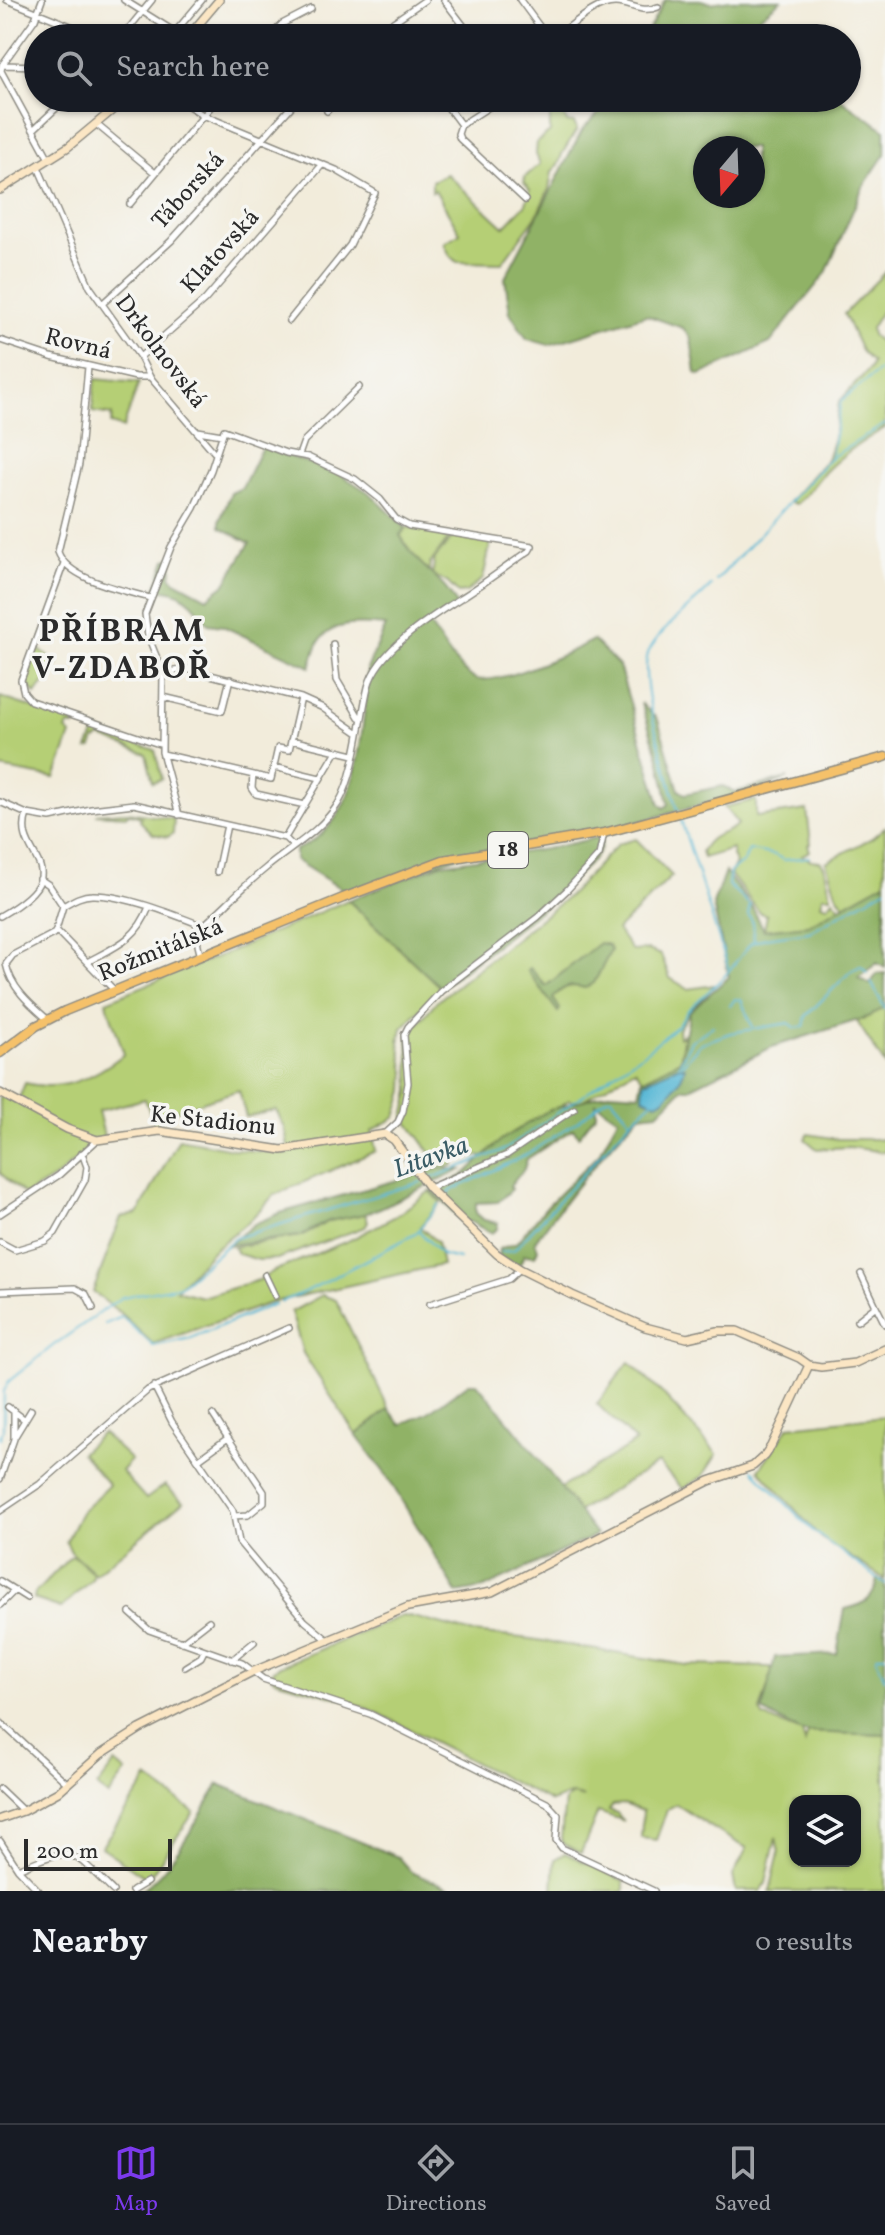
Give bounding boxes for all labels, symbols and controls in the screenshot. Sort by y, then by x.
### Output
search box [24,24,861,112]
icon: search [52,46,96,90]
text: Search here [116,47,270,89]
north arrow [693,136,765,208]
street label: Táborská [145,144,233,238]
street label: Klatovská [174,202,268,302]
street label: Drkolnovská [106,288,214,416]
street label: Rovná [41,320,115,370]
district label: PŘÍBRAM V-ZDABOŘ [32,611,212,692]
road number: 18 [488,832,528,868]
street label: Rožmitálská [93,911,229,991]
street label: Ke Stadionu [148,1098,278,1146]
water label: Litavka [388,1128,474,1188]
map controls [789,1795,861,1867]
button: layers [789,1795,861,1867]
scale bar [24,1835,172,1871]
text: 200 m [36,1837,98,1868]
text: Nearby [32,1920,148,1967]
text: 0 results [755,1925,853,1961]
tab: Map [114,2141,158,2220]
tab: Directions [386,2141,487,2220]
tab: Saved [714,2141,771,2220]

